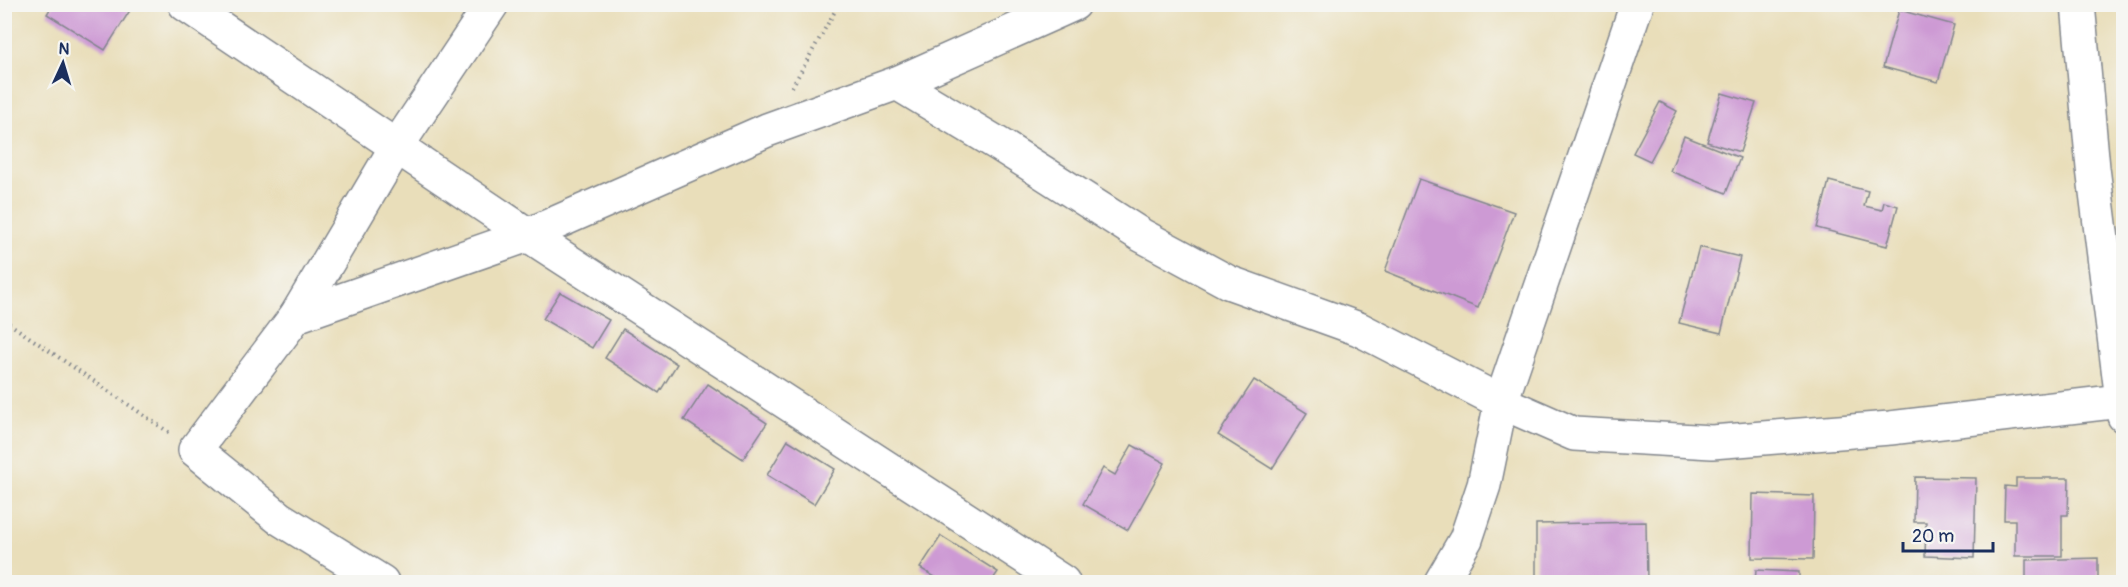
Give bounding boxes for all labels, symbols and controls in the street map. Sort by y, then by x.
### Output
north arrow [33,33,93,93]
text: N [58,39,70,59]
scale bar [1903,515,1993,553]
text: 20 m [1912,525,1954,548]

